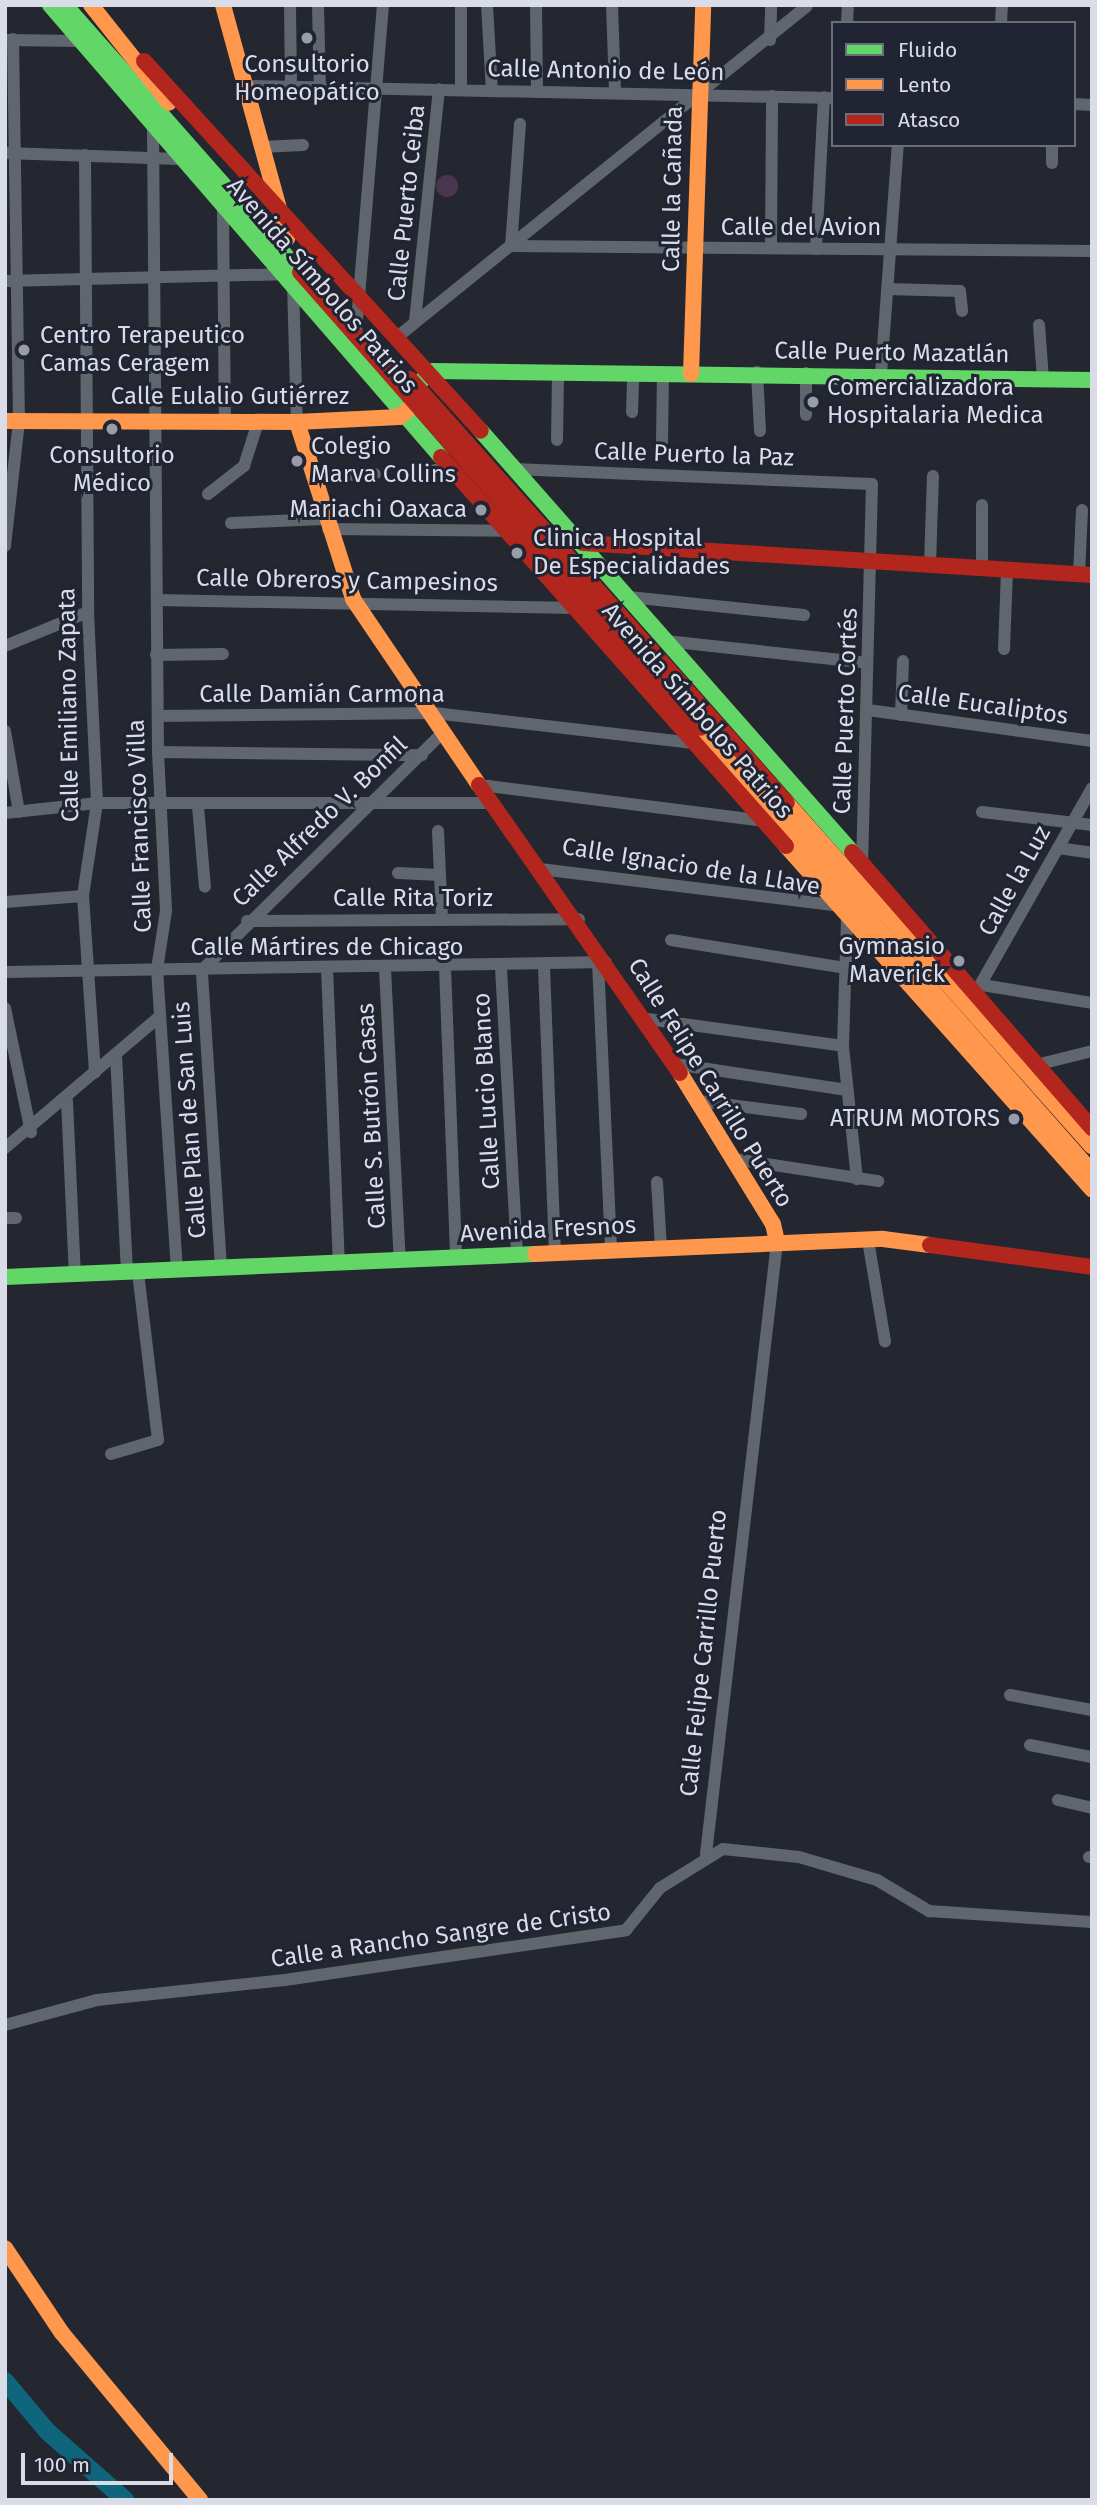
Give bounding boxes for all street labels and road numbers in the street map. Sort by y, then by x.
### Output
street label: Calle Antonio de León [487,55,725,87]
street label: Calle Puerto Ceiba [382,103,432,303]
street label: Calle la Cañada [657,106,689,272]
street label: Avenida Símbolos Patrios [221,172,423,400]
street label: Calle del Avion [721,214,881,242]
street label: Calle Puerto Mazatlán [774,337,1010,369]
street label: Calle Eulalio Gutiérrez [111,383,349,411]
street label: Calle Puerto la Paz [593,437,795,473]
street label: Calle Obreros y Campesinos [196,564,498,598]
street label: Calle Emiliano Zapata [53,588,85,822]
street label: Avenida Símbolos Patrios [596,597,798,825]
street label: Calle Puerto Cortés [828,607,864,815]
street label: Calle Eucaliptos [896,679,1070,731]
street label: Calle Damián Carmona [199,681,445,709]
street label: Calle Francisco Villa [122,719,158,933]
street label: Calle Alfredo V. Bonfil [226,731,414,913]
street label: Calle la Luz [973,821,1057,941]
street label: Calle Ignacio de la Llave [560,832,822,902]
street label: Calle Rita Toriz [333,885,493,913]
street label: Calle Mártires de Chicago [191,934,463,962]
street label: Calle Felipe Carrillo Puerto [621,953,799,1213]
street label: Calle Lucio Blanco [467,992,507,1190]
street label: Calle Plan de San Luis [167,1001,213,1239]
street label: Calle S. Butrón Casas [352,1002,392,1230]
street label: Avenida Fresnos [459,1211,637,1249]
street label: Calle Felipe Carrillo Puerto [675,1508,733,1798]
street label: Calle a Rancho Sangre de Cristo [269,1898,613,1974]

